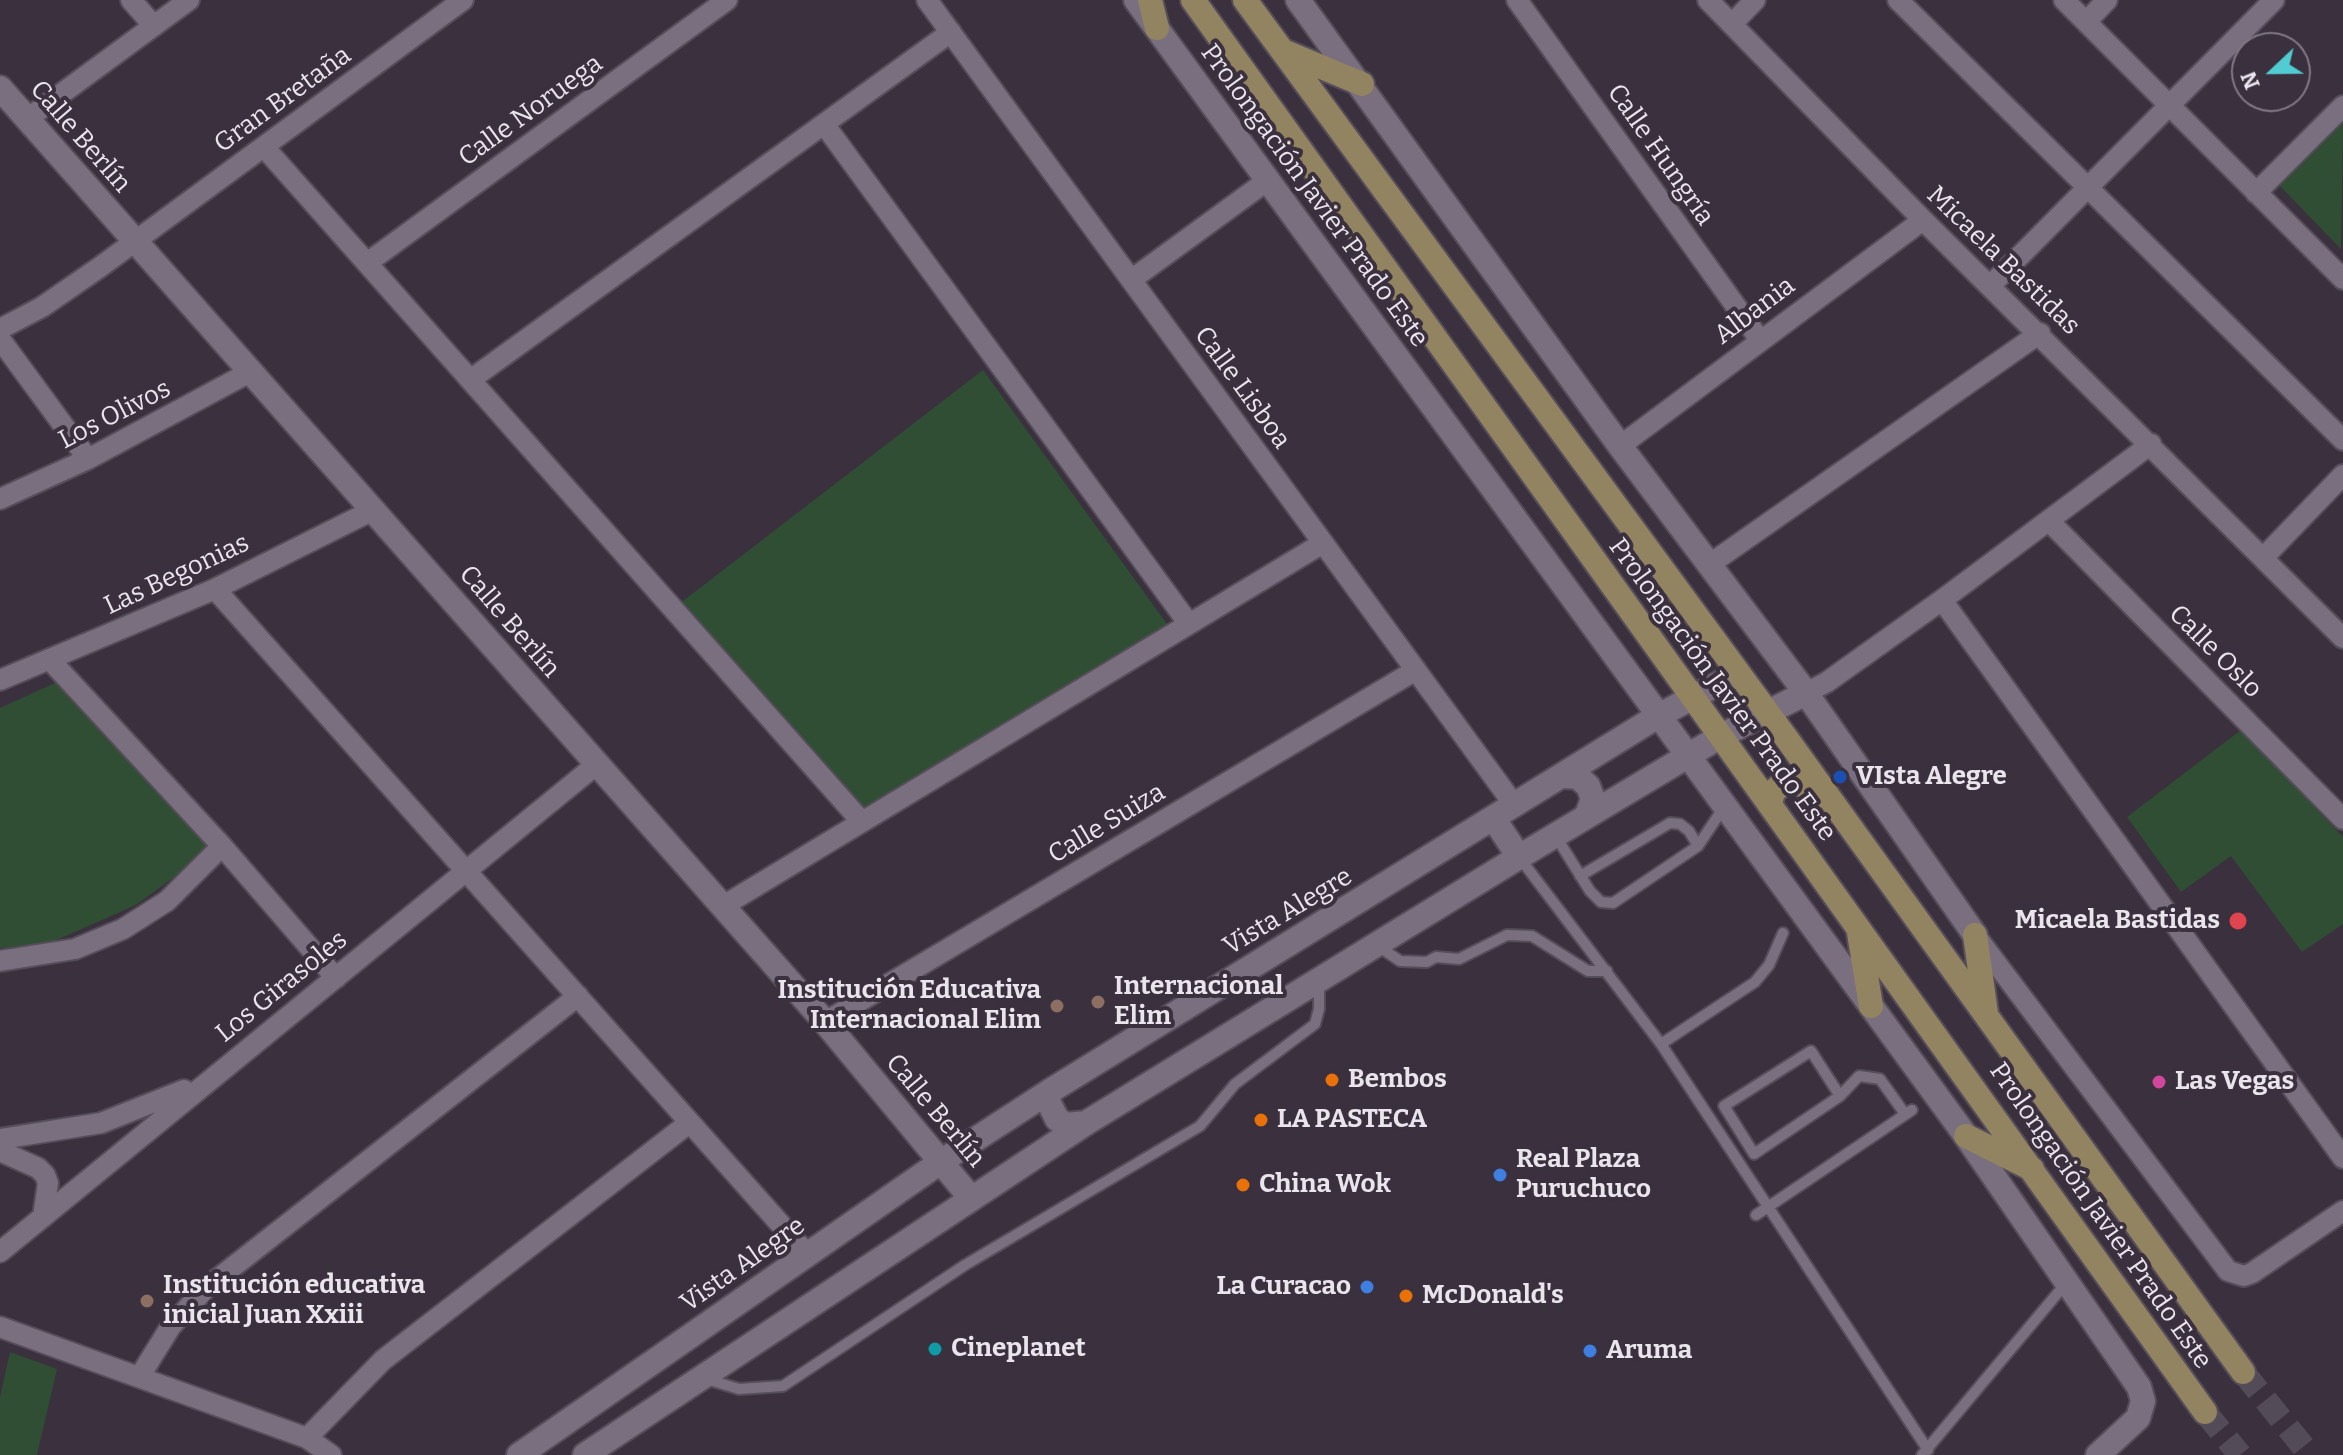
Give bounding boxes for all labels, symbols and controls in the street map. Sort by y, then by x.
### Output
north arrow [2231,32,2311,112]
street label: Prolongación Javier Prado Este [1194,39,1434,353]
street label: Gran Bretaña [209,40,357,160]
street label: Calle Noruega [453,48,609,174]
text: N [2234,68,2266,93]
street label: Calle Berlín [23,75,137,199]
street label: Calle Hungría [1600,78,1720,232]
street label: Micaela Bastidas [1920,180,2086,342]
street label: Albania [1709,271,1801,351]
street label: Calle Lisboa [1187,321,1297,455]
street label: Los Olivos [54,374,176,456]
street label: Las Begonias [100,528,254,622]
street label: Prolongación Javier Prado Este [1602,533,1842,847]
street label: Calle Berlín [452,560,566,684]
street label: Calle Oslo [2162,599,2268,705]
place label: VIsta Alegre [1856,761,2007,793]
marker: VIsta Alegre [1831,768,1849,786]
street label: Calle Suiza [1043,777,1171,871]
street label: Vista Alegre [1218,861,1358,963]
place label: Micaela Bastidas [2015,905,2220,937]
marker: Micaela Bastidas [2227,910,2249,932]
street label: Los Girasoles [210,925,354,1049]
place label: Internacional Elim [1114,971,1283,1032]
place label: Institución Educativa Internacional Elim [778,975,1041,1036]
marker: Internacional Elim [1089,993,1107,1011]
marker: Institución Educativa Internacional Elim [1048,997,1066,1015]
street label: Calle Berlín [879,1048,991,1174]
street label: Prolongación Javier Prado Este [1982,1057,2218,1375]
place label: Bembos [1348,1064,1447,1096]
place label: Las Vegas [2175,1066,2294,1098]
marker: Bembos [1323,1071,1341,1089]
marker: Las Vegas [2150,1073,2168,1091]
place label: LA PASTECA [1277,1104,1427,1136]
marker: LA PASTECA [1252,1111,1270,1129]
place label: Real Plaza Puruchuco [1516,1144,1651,1206]
marker: Real Plaza Puruchuco [1491,1166,1509,1184]
place label: China Wok [1259,1169,1391,1201]
marker: China Wok [1234,1176,1252,1194]
street label: Vista Alegre [675,1211,811,1319]
place label: Institución educativa inicial Juan Xxiii [163,1270,425,1332]
place label: La Curacao [1216,1271,1351,1303]
marker: La Curacao [1358,1278,1376,1296]
place label: McDonald's [1422,1280,1564,1312]
marker: McDonald's [1397,1287,1415,1305]
marker: Institución educativa inicial Juan Xxiii [138,1292,156,1310]
place label: Cineplanet [951,1333,1086,1365]
place label: Aruma [1606,1335,1692,1367]
marker: Cineplanet [926,1340,944,1358]
marker: Aruma [1581,1342,1599,1360]

